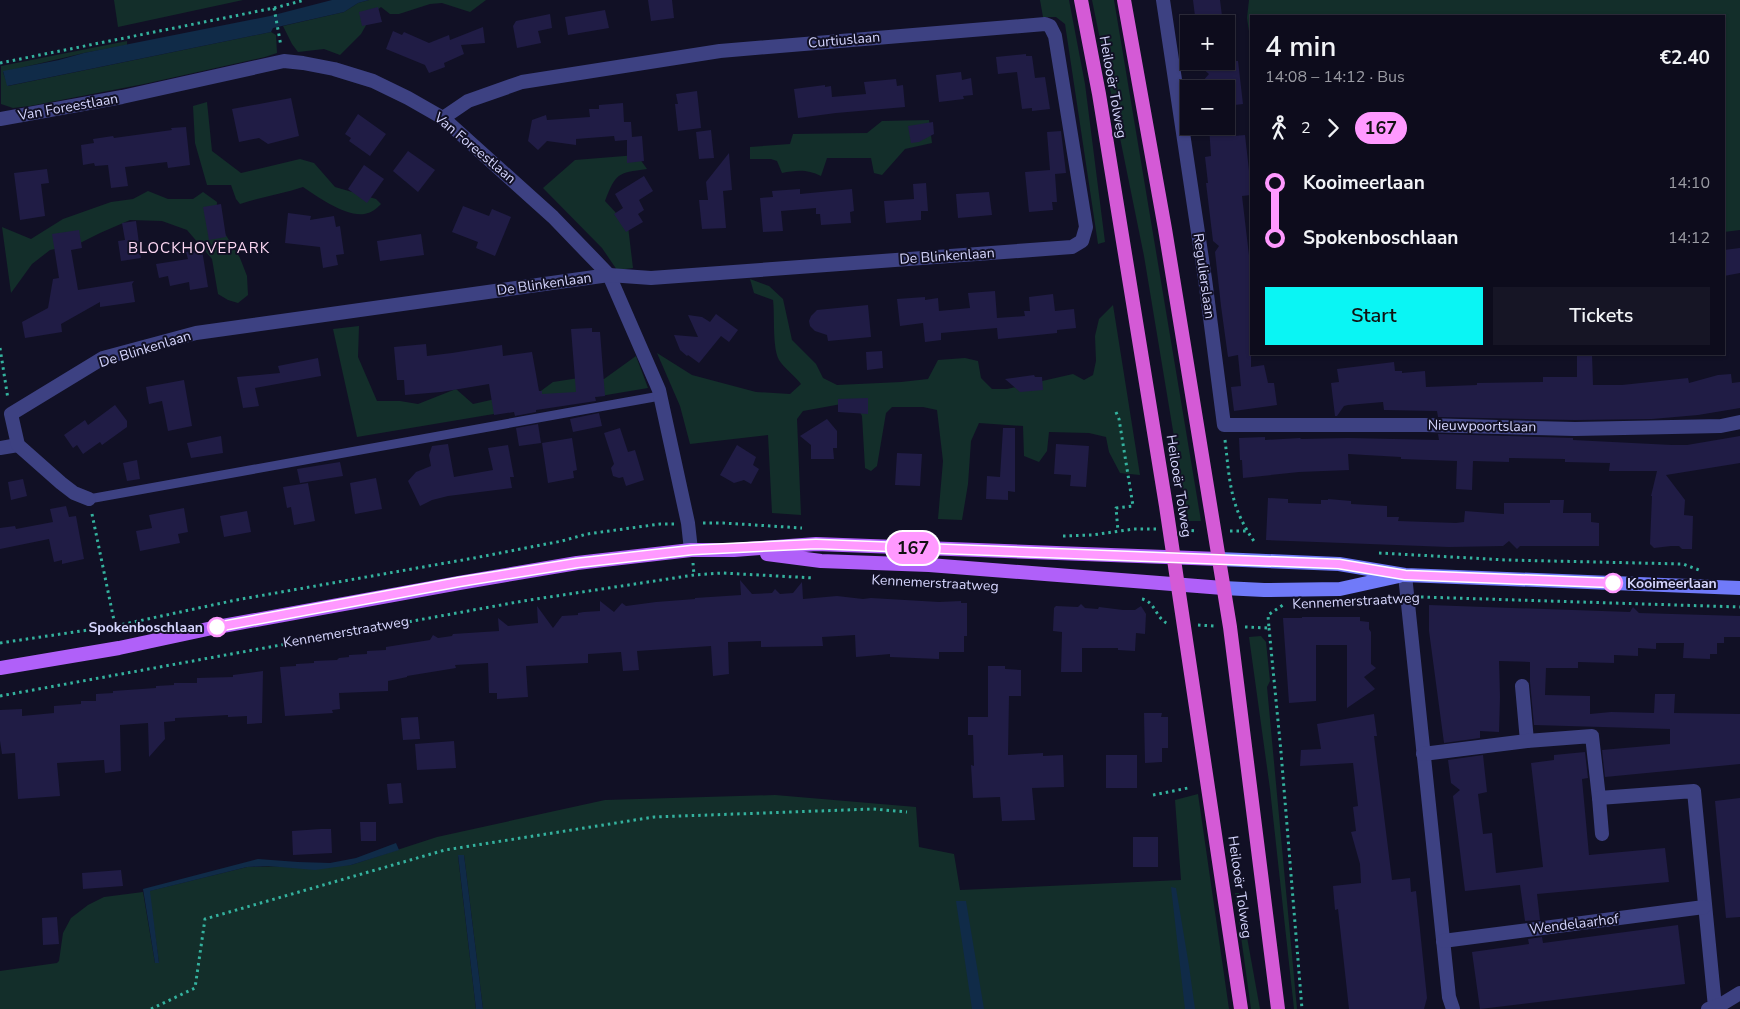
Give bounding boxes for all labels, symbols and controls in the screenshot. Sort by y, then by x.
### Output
map controls [1180,15,1235,135]
button: + [1180,15,1235,70]
street label: Curtiuslaan [807,27,881,53]
text: 4 min [1265,28,1336,66]
street label: Heilooër Tolweg [1095,34,1131,140]
text: €2.40 [1660,45,1710,71]
text: 14:08 – 14:12 · Bus [1265,66,1405,88]
button: − [1180,80,1235,135]
street label: Van Foreestlaan [15,89,120,125]
street label: Van Foreestlaan [429,108,520,188]
icon: walk [1265,114,1293,142]
icon: forward [1319,114,1347,142]
text: 167 [1365,116,1397,140]
text: 2 [1301,117,1311,139]
text: Kooimeerlaan [1303,170,1425,196]
text: 14:10 [1668,172,1710,194]
text: Spokenboschlaan [1303,225,1458,251]
text: 14:12 [1668,227,1710,249]
street label: Regulierslaan [1189,232,1219,320]
district label: BLOCKHOVEPARK [128,238,270,258]
street label: De Blinkenlaan [899,243,995,269]
street label: De Blinkenlaan [495,268,593,300]
button: Start [1265,287,1483,345]
button: Tickets [1493,287,1710,345]
street label: De Blinkenlaan [97,326,193,372]
street label: Nieuwpoortslaan [1428,416,1536,436]
street label: Heilooër Tolweg [1162,433,1196,539]
line badge: 167 [884,532,942,564]
text: 167 [897,536,929,560]
street label: Kennemerstraatweg [871,570,999,596]
marker: Kooimeerlaan [1603,573,1623,593]
place label: Kooimeerlaan [1627,574,1717,593]
street label: Kennemerstraatweg [1292,588,1420,614]
street label: Kennemerstraatweg [282,612,410,652]
marker: Spokenboschlaan [207,617,227,637]
place label: Spokenboschlaan [88,618,203,637]
street label: Heilooër Tolweg [1223,834,1257,940]
street label: Wendelaarhof [1528,909,1620,939]

